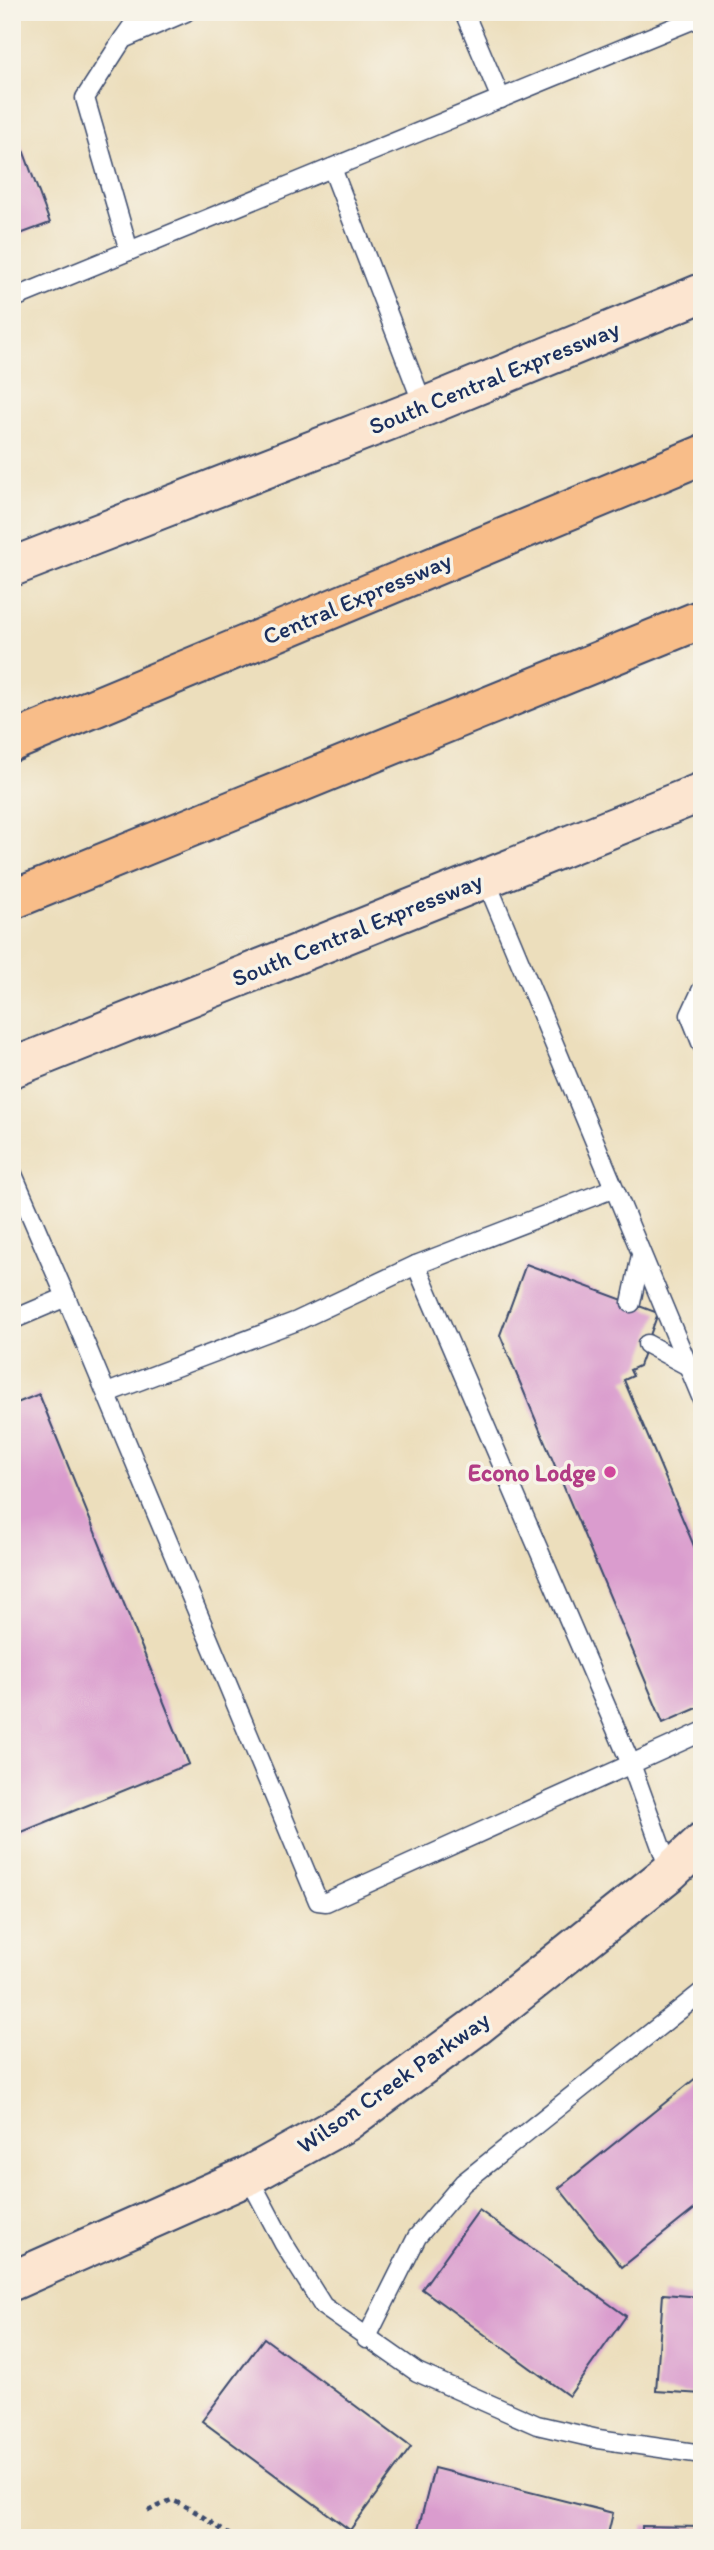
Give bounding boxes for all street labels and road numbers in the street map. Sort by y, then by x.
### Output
street label: South Central Expressway [365,313,623,441]
street label: Central Expressway [258,545,456,651]
street label: South Central Expressway [228,865,486,993]
street label: Wilson Creek Parkway [291,2004,495,2159]

